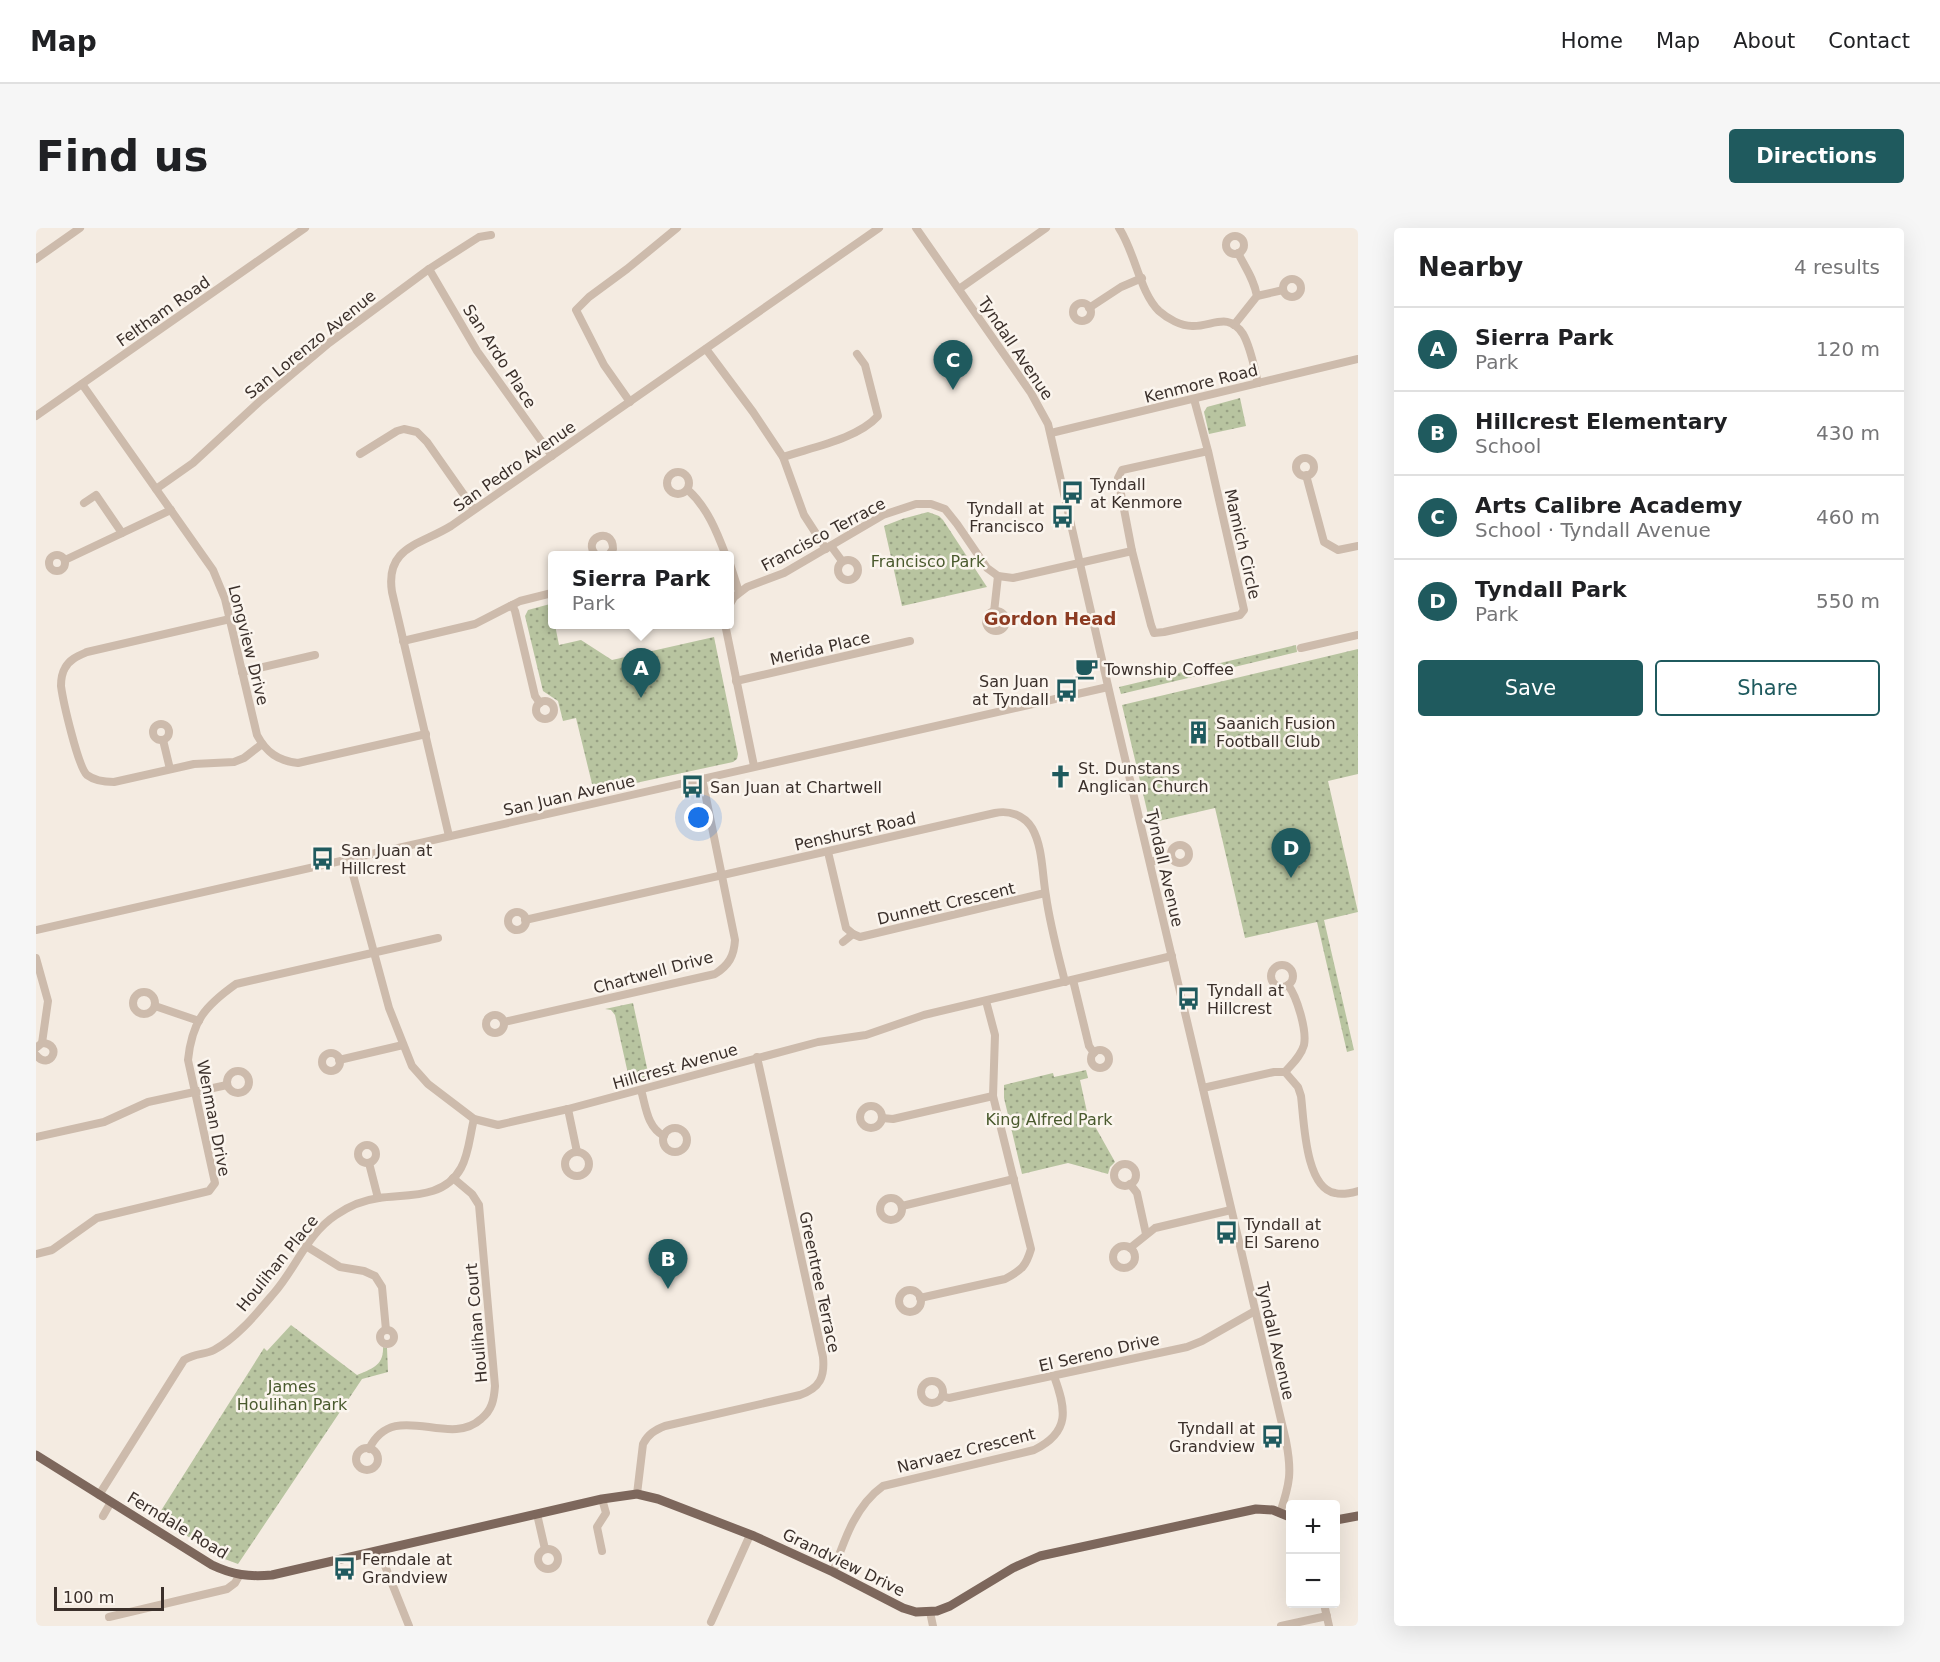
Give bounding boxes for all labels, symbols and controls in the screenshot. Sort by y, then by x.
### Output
text: Map [30,25,97,58]
text: Home [1561,29,1623,53]
text: Map [1656,29,1700,53]
text: About [1733,29,1795,53]
text: Contact [1828,29,1910,53]
button: Directions [1729,129,1904,183]
text: Find us [36,132,209,181]
text: Nearby [1418,252,1523,282]
text: 4 results [1794,255,1880,279]
street label: Feltham Road [113,272,214,351]
street label: San Lorenzo Avenue [241,286,379,403]
street label: Tyndall Avenue [974,292,1057,403]
street label: San Ardo Place [459,301,540,412]
text: Sierra Park [1475,325,1613,350]
text: A [1430,337,1445,361]
text: 120 m [1816,337,1880,361]
pin: C [934,340,972,390]
text: Park [1475,350,1518,374]
street label: Kenmore Road [1142,360,1260,407]
text: Hillcrest Elementary [1475,409,1728,434]
street label: San Pedro Avenue [450,417,579,516]
text: B [1430,421,1445,445]
text: 430 m [1816,421,1880,445]
text: School [1475,434,1541,458]
place label: Tyndall at Kenmore [1089,475,1182,512]
bus stop icon: Tyndall at Kenmore [1059,480,1085,506]
street label: Mamich Circle [1221,487,1264,601]
text: Arts Calibre Academy [1475,493,1742,518]
street label: Francisco Terrace [758,494,889,575]
place label: Tyndall at Francisco [966,499,1044,536]
bus stop icon: Tyndall at Francisco [1049,504,1075,530]
text: C [1430,505,1445,529]
text: 460 m [1816,505,1880,529]
text: School · Tyndall Avenue [1475,518,1711,542]
popup [548,551,734,629]
park label: Francisco Park [871,552,986,571]
text: Sierra Park [572,566,710,591]
text: Tyndall Park [1475,577,1627,602]
street label: Longview Drive [224,583,273,707]
text: D [1429,589,1446,613]
text: 550 m [1816,589,1880,613]
text: Park [572,591,615,615]
text: Park [1475,602,1518,626]
district label: Gordon Head [984,608,1116,629]
street label: Merida Place [768,628,872,669]
pin: A [622,648,660,698]
cafe icon: Township Coffee [1073,656,1099,682]
place label: Township Coffee [1103,660,1234,679]
button: Save [1418,660,1643,716]
button: Share [1655,660,1880,716]
place label: San Juan at Tyndall [972,672,1049,709]
bus stop icon: San Juan at Tyndall [1054,677,1080,703]
place label: Saanich Fusion Football Club [1216,714,1336,751]
building icon: Saanich Fusion Football Club [1185,719,1211,745]
place label: St. Dunstans Anglican Church [1078,759,1209,796]
church icon: St. Dunstans Anglican Church [1047,764,1073,790]
street label: San Juan Avenue [501,771,637,820]
bus stop icon: San Juan at Chartwell [679,774,705,800]
place label: San Juan at Chartwell [710,778,882,797]
your location [684,803,713,832]
street label: Tyndall Avenue [1142,806,1187,929]
street label: Penshurst Road [793,808,918,855]
pin: D [1272,828,1310,878]
place label: San Juan at Hillcrest [341,841,432,878]
bus stop icon: San Juan at Hillcrest [310,846,336,872]
street label: Dunnett Crescent [875,878,1017,929]
street label: Chartwell Drive [591,947,715,998]
place label: Tyndall at Hillcrest [1206,981,1284,1018]
bus stop icon: Tyndall at Hillcrest [1176,986,1202,1012]
street label: Hillcrest Avenue [610,1040,740,1093]
street label: Wenman Drive [193,1058,234,1178]
park label: King Alfred Park [985,1110,1113,1129]
street label: Greentree Terrace [795,1210,844,1354]
street label: Houlihan Place [233,1211,322,1315]
place label: Tyndall at El Sareno [1243,1215,1321,1252]
bus stop icon: Tyndall at El Sareno [1213,1220,1239,1246]
pin: B [648,1240,688,1289]
street label: Houlihan Court [462,1262,491,1384]
street label: Tyndall Avenue [1253,1279,1298,1402]
street label: El Sereno Drive [1037,1329,1161,1376]
park label: James Houlihan Park [237,1377,348,1414]
place label: Tyndall at Grandview [1169,1419,1255,1456]
street label: Narvaez Crescent [895,1424,1037,1477]
bus stop icon: Tyndall at Grandview [1260,1424,1286,1450]
street label: Ferndale Road [124,1488,232,1563]
map controls [1286,1500,1340,1608]
button: + [1286,1500,1340,1554]
street label: Grandview Drive [780,1525,908,1600]
place label: Ferndale at Grandview [362,1550,452,1587]
button: − [1286,1554,1340,1608]
bus stop icon: Ferndale at Grandview [331,1555,357,1581]
scale bar [54,1584,164,1612]
text: 100 m [63,1588,114,1607]

